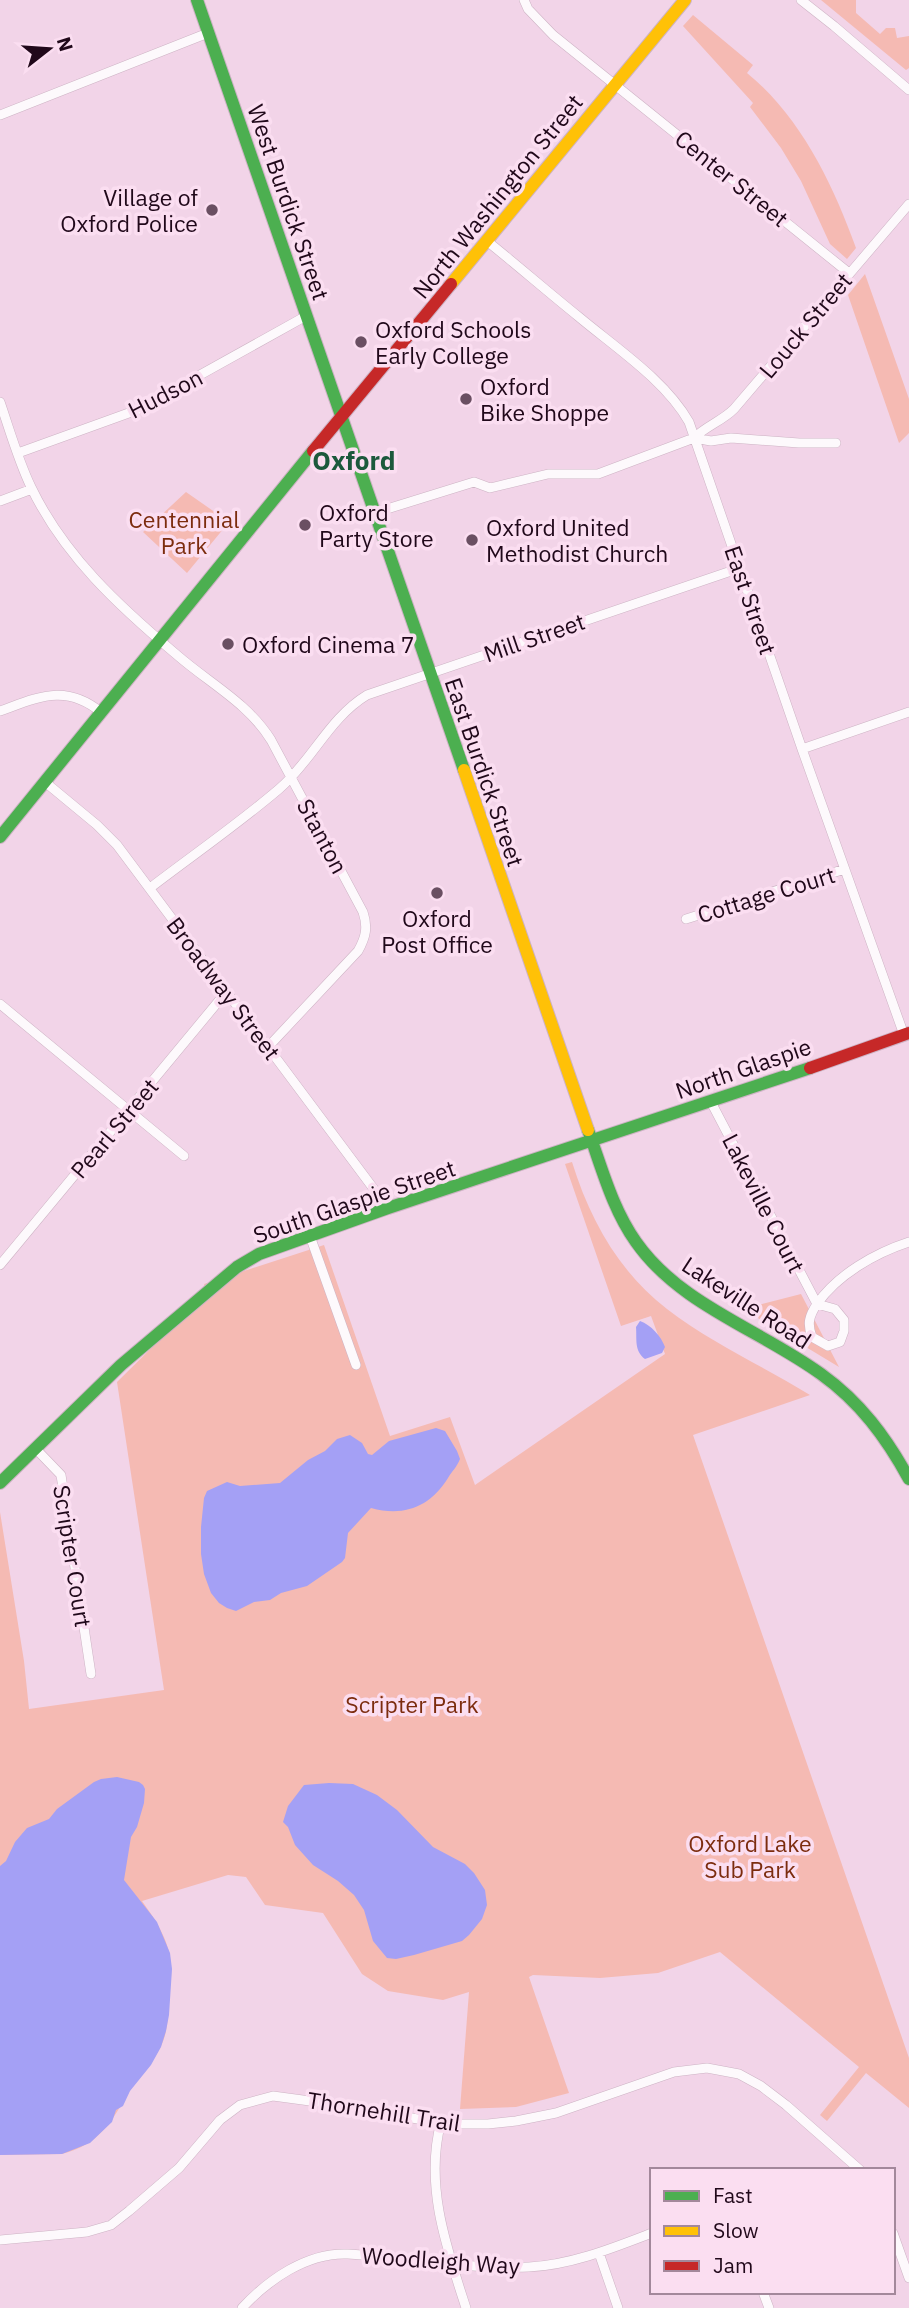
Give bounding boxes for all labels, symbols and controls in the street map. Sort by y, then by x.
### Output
north arrow [14,14,84,84]
text: N [52,34,79,54]
street label: North Washington Street [405,88,589,304]
street label: West Burdick Street [241,100,337,304]
street label: Center Street [669,123,795,233]
place label: Village of Oxford Police [60,182,198,238]
marker: Village of Oxford Police [204,202,220,218]
street label: Louck Street [752,266,858,384]
place label: Oxford Schools Early College [375,314,531,370]
marker: Oxford Schools Early College [353,334,369,350]
street label: Hudson [123,362,207,424]
place label: Oxford Bike Shoppe [480,371,609,427]
marker: Oxford Bike Shoppe [458,391,474,407]
district label: Oxford [312,443,396,477]
place label: Oxford Party Store [319,497,434,553]
park label: Centennial Park [129,504,240,560]
place label: Oxford United Methodist Church [486,512,668,568]
marker: Oxford Party Store [297,517,313,533]
marker: Oxford United Methodist Church [464,532,480,548]
street label: East Street [718,542,784,658]
street label: Mill Street [479,606,589,668]
place label: Oxford Cinema 7 [242,629,415,659]
marker: Oxford Cinema 7 [220,636,236,652]
street label: East Burdick Street [439,674,531,870]
street label: Stanton [291,793,355,879]
street label: Cottage Court [694,859,838,929]
marker: Oxford Post Office [429,885,445,901]
place label: Oxford Post Office [381,903,493,959]
street label: Broadway Street [160,911,288,1065]
street label: North Glaspie [671,1031,815,1105]
street label: Pearl Street [63,1072,165,1184]
street label: Lakeville Court [716,1128,812,1278]
street label: South Glaspie Street [249,1152,459,1250]
street label: Lakeville Road [677,1249,817,1355]
street label: Scripter Court [47,1483,99,1629]
park label: Scripter Park [345,1689,479,1719]
park label: Oxford Lake Sub Park [688,1828,812,1884]
street label: Thornehill Trail [305,2084,463,2138]
legend [650,2168,895,2294]
text: Fast [713,2181,753,2209]
text: Slow [713,2216,759,2244]
street label: Woodleigh Way [361,2240,522,2281]
text: Jam [713,2251,753,2279]

